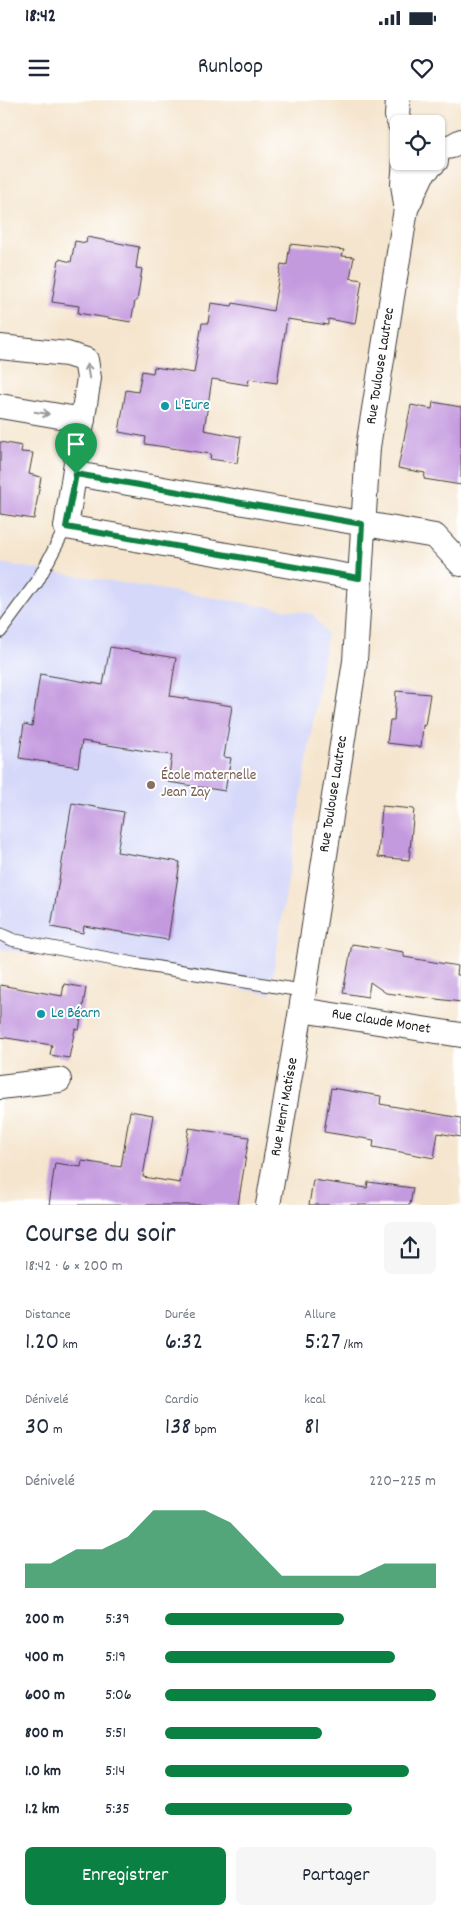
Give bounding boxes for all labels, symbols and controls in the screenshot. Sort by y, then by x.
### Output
text: 18:42 [25,4,56,31]
text: Runloop [198,52,263,83]
icon: menu [25,54,53,82]
icon: heart [408,54,436,82]
map controls [390,115,445,170]
button: locate [390,115,445,170]
street label: Rue Toulouse Lautrec [361,306,401,426]
one-way arrow [82,364,92,380]
place label: L'Eure [175,395,210,417]
marker: L'Eure [159,400,171,412]
one-way arrow [33,408,49,418]
pin [55,423,97,474]
icon: arrive [62,430,90,458]
street label: Rue Toulouse Lautrec [314,734,354,854]
place label: École maternelle Jean Zay [161,765,257,804]
marker: École maternelle Jean Zay [145,779,157,791]
place label: Le Béarn [51,1003,100,1025]
street label: Rue Claude Monet [330,1003,433,1041]
marker: Le Béarn [35,1008,47,1020]
street label: Rue Henri Matisse [265,1055,305,1158]
text: Course du soir [25,1216,176,1256]
button: share [384,1222,436,1274]
text: 18:42 · 6 × 200 m [25,1255,123,1278]
text: Distance [25,1305,71,1325]
text: Durée [165,1305,195,1325]
text: Allure [304,1305,336,1325]
text: 1.20 [25,1325,59,1361]
text: 6:32 [165,1325,203,1361]
text: 5:27 [304,1325,341,1361]
text: km [59,1335,78,1355]
text: /km [341,1335,363,1355]
text: Dénivelé [25,1390,69,1410]
text: Cardio [165,1390,199,1410]
text: kcal [304,1390,326,1410]
text: 30 [25,1410,50,1446]
text: 138 [165,1410,191,1446]
text: 81 [304,1410,320,1446]
text: m [50,1420,63,1440]
text: bpm [191,1420,217,1440]
text: Dénivelé [25,1470,75,1493]
text: 220–225 m [369,1470,436,1493]
text: 200 m [25,1608,64,1631]
text: 5:39 [105,1608,130,1631]
text: 400 m [25,1646,64,1669]
text: 5:19 [105,1646,126,1669]
text: 600 m [25,1684,65,1707]
text: 5:06 [105,1684,132,1707]
text: 800 m [25,1722,64,1745]
text: 5:51 [105,1722,126,1745]
text: 1.0 km [25,1760,61,1783]
text: 5:14 [105,1760,125,1783]
text: 1.2 km [25,1798,59,1821]
text: 5:35 [105,1798,130,1821]
button: Enregistrer [25,1847,226,1905]
button: Partager [236,1847,436,1905]

